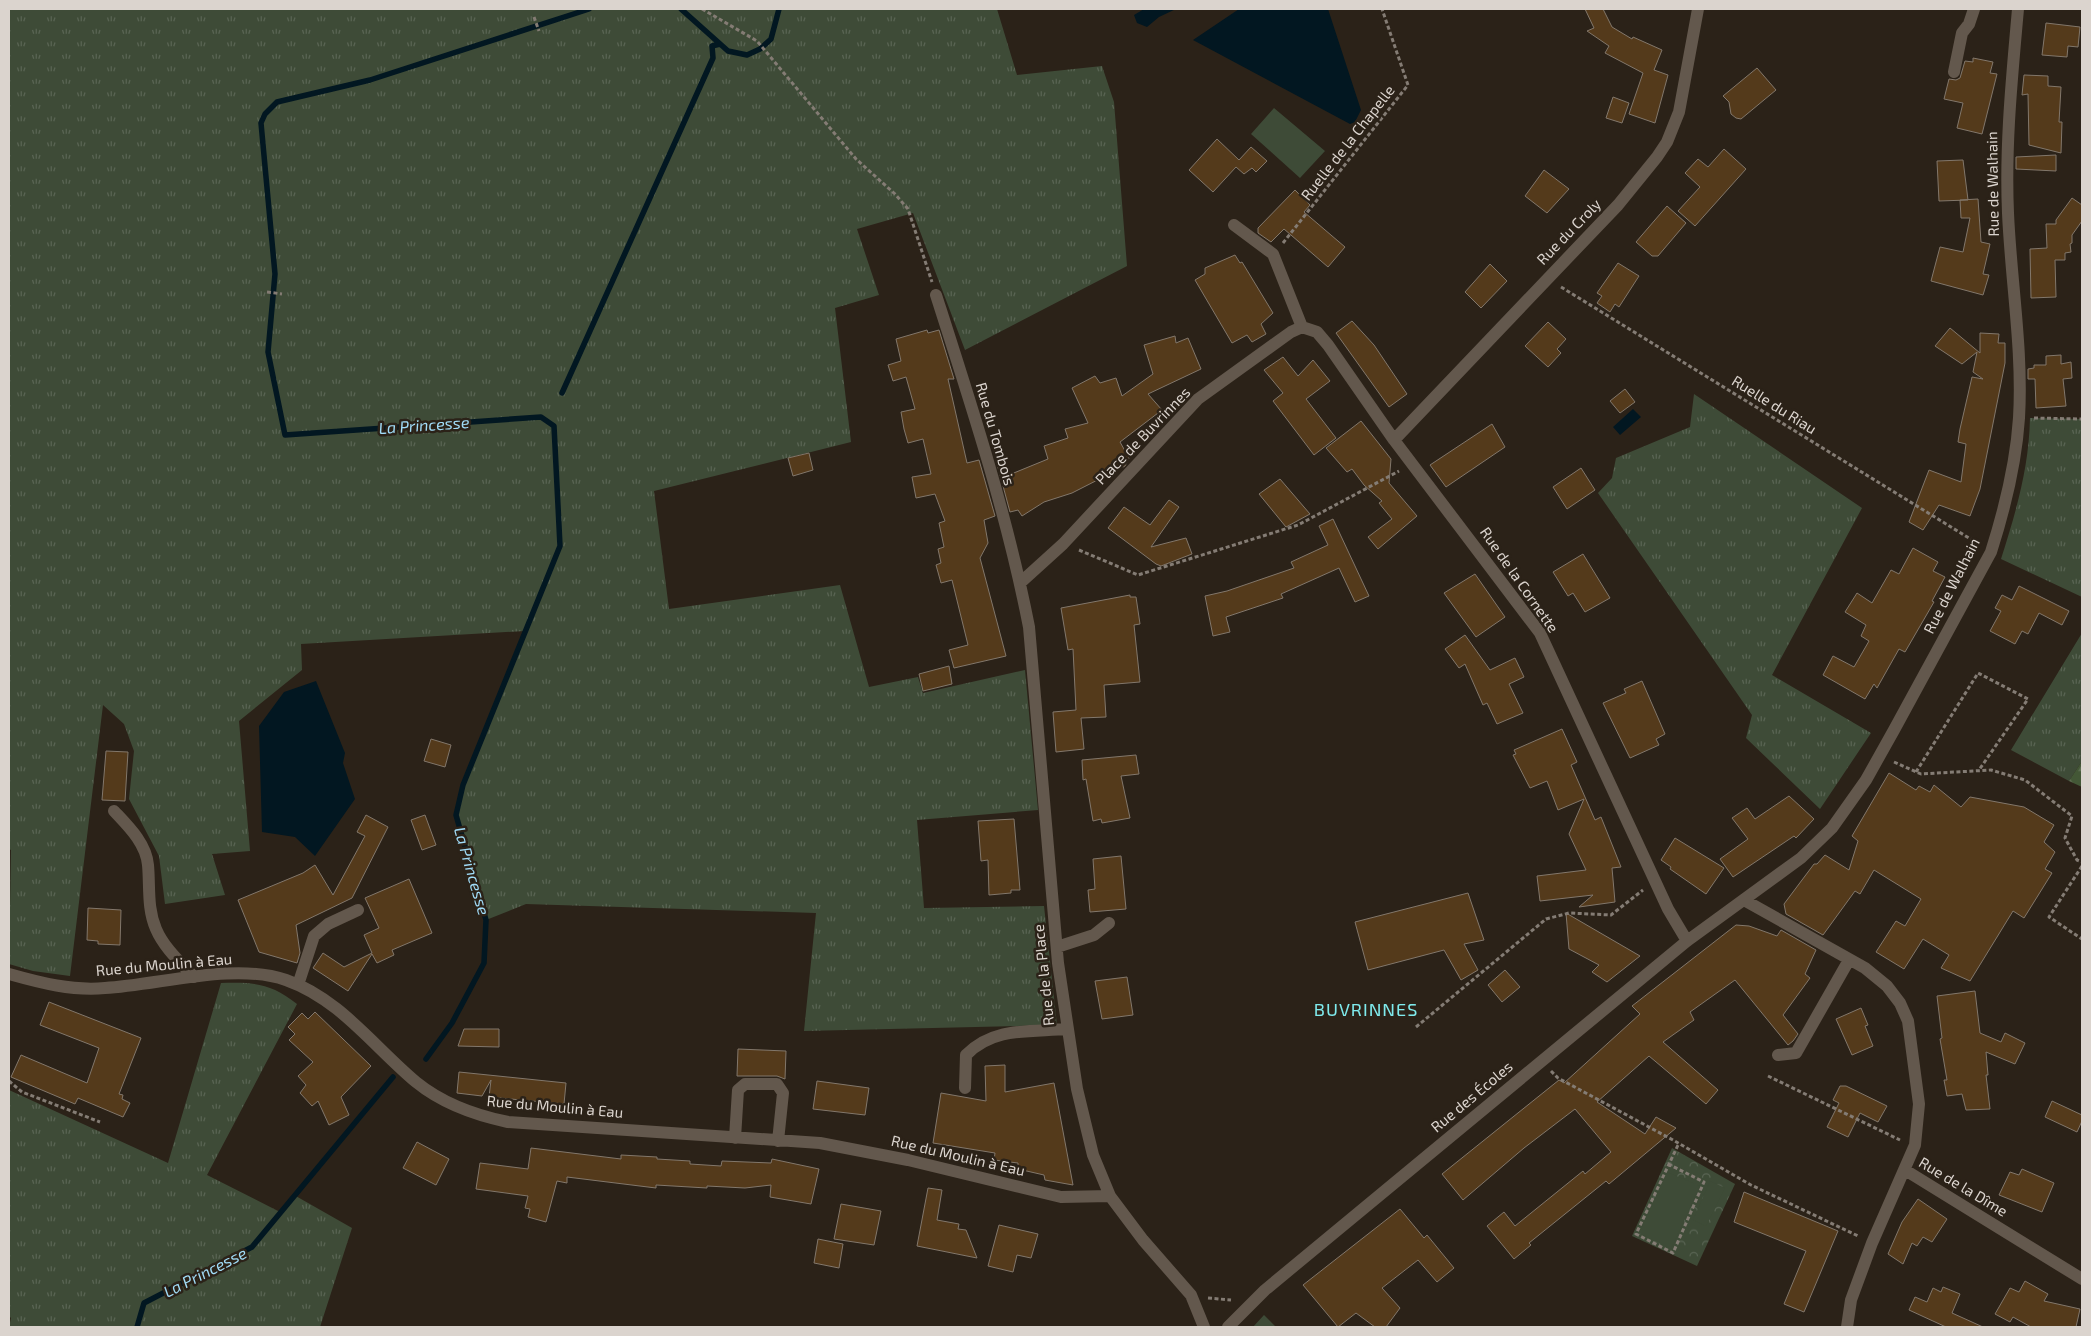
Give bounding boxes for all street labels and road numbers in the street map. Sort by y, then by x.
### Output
street label: Ruelle de la Chapelle [1297,81,1398,204]
street label: Rue de Walhain [1982,131,2002,237]
street label: Rue du Croly [1532,195,1604,268]
street label: Ruelle du Riau [1729,371,1820,437]
street label: Rue du Tombois [973,380,1019,487]
street label: Place de Buvrinnes [1091,383,1193,488]
street label: Rue de la Cornette [1477,523,1563,636]
street label: Rue de Walhain [1919,535,1983,636]
street label: Rue de la Place [1029,923,1057,1027]
street label: Rue du Moulin à Eau [95,949,233,979]
street label: Rue des Écoles [1427,1057,1516,1136]
street label: Rue du Moulin à Eau [486,1091,624,1121]
street label: Rue du Moulin à Eau [889,1131,1027,1179]
street label: Rue de la Dîme [1916,1153,2011,1220]

